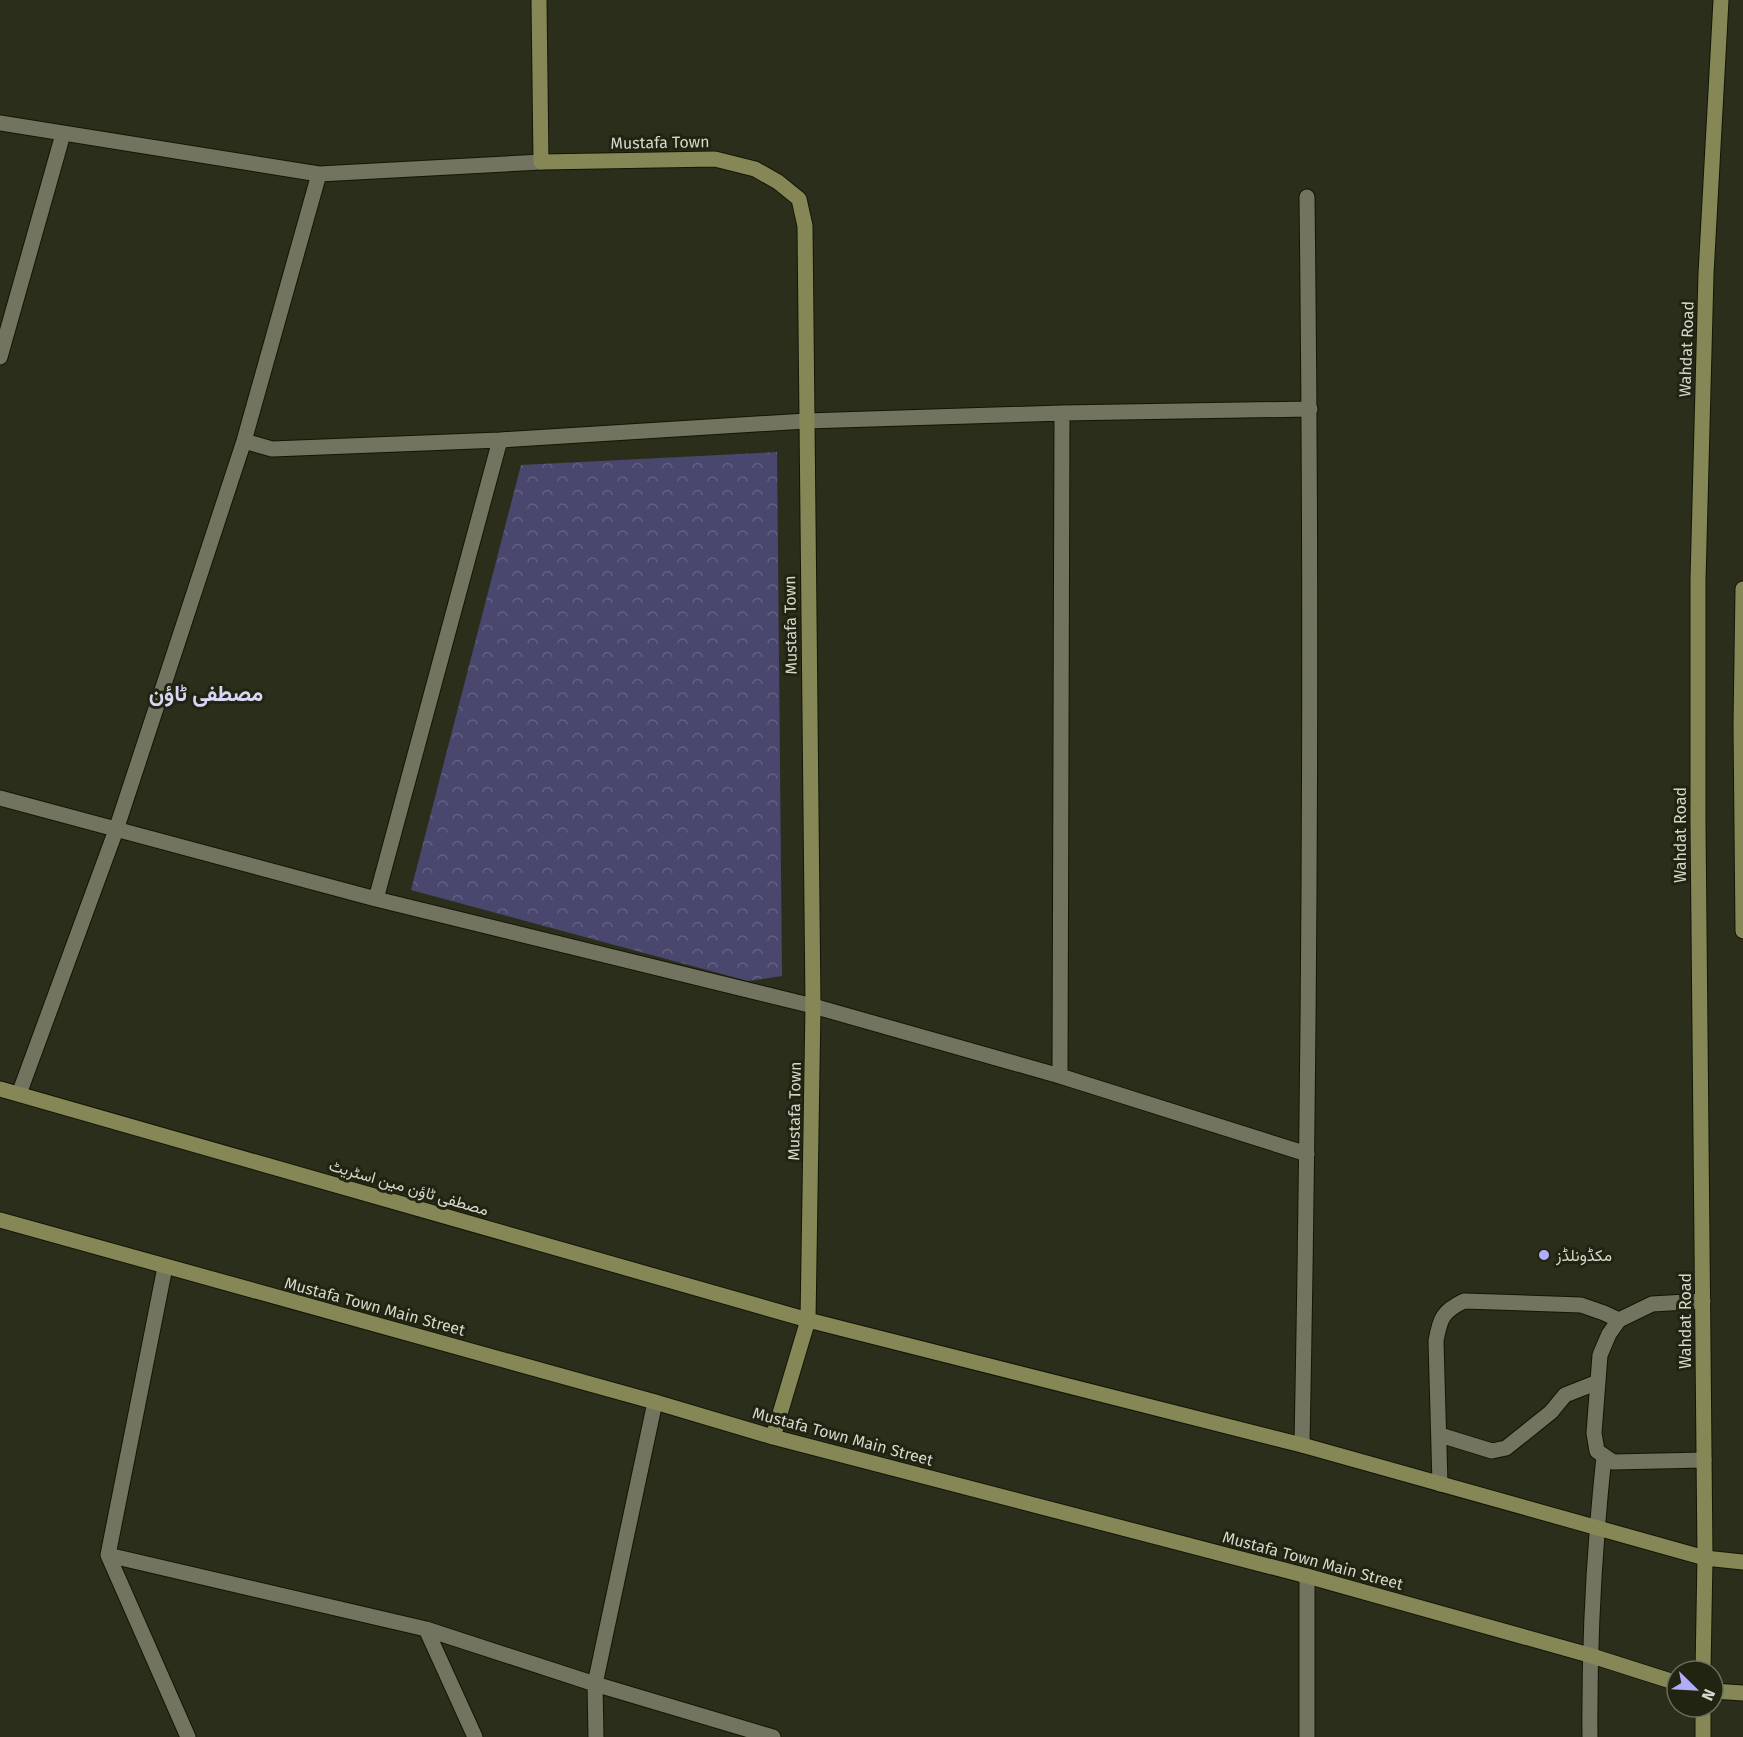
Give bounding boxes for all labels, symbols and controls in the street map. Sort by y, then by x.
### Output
street label: Mustafa Town [610,132,710,153]
street label: Wahdat Road [1675,301,1698,397]
street label: Mustafa Town [780,575,801,675]
district label: مصطفی ٹاؤن [149,680,263,707]
street label: Wahdat Road [1671,787,1690,883]
street label: Mustafa Town [784,1061,805,1161]
street label: مصطفی ٹاؤن مین اسٹریٹ [327,1156,491,1220]
place label: مکڈونلڈز [1555,1246,1612,1266]
marker: مکڈونلڈز [1537,1248,1551,1262]
street label: Mustafa Town Main Street [283,1273,467,1340]
street label: Wahdat Road [1676,1273,1695,1369]
street label: Mustafa Town Main Street [751,1403,935,1470]
street label: Mustafa Town Main Street [1221,1527,1405,1594]
north arrow [1665,1659,1725,1719]
text: N [1697,1686,1719,1704]

